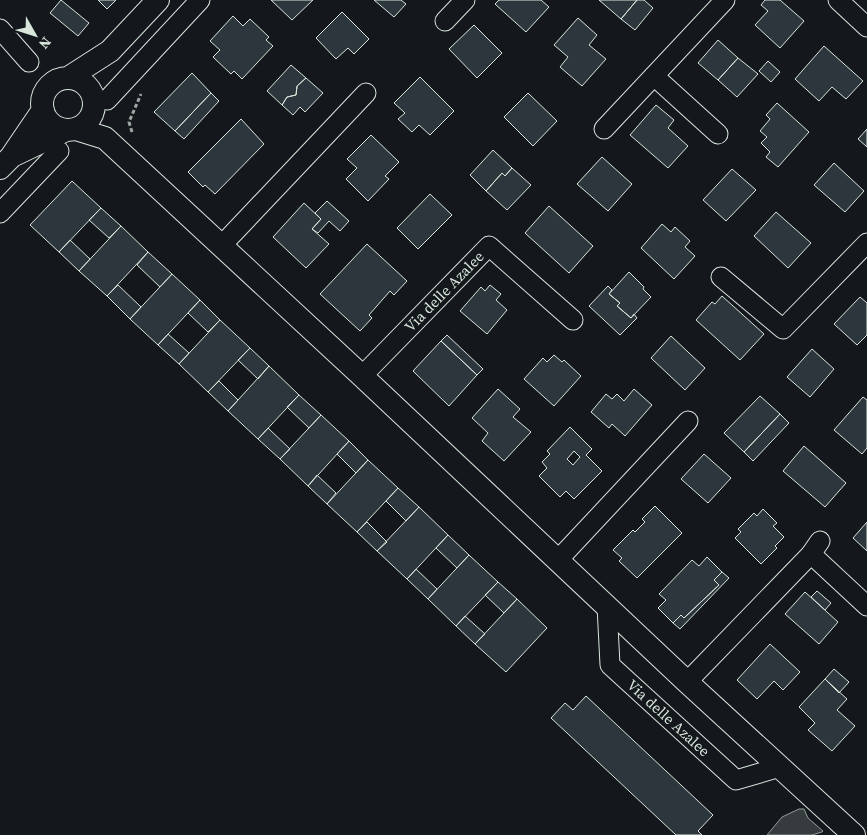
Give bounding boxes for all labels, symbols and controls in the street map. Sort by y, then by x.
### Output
north arrow [10,10,60,60]
text: N [34,33,56,53]
street label: Via delle Azalee [400,246,489,336]
street label: Via delle Azalee [623,674,715,761]

